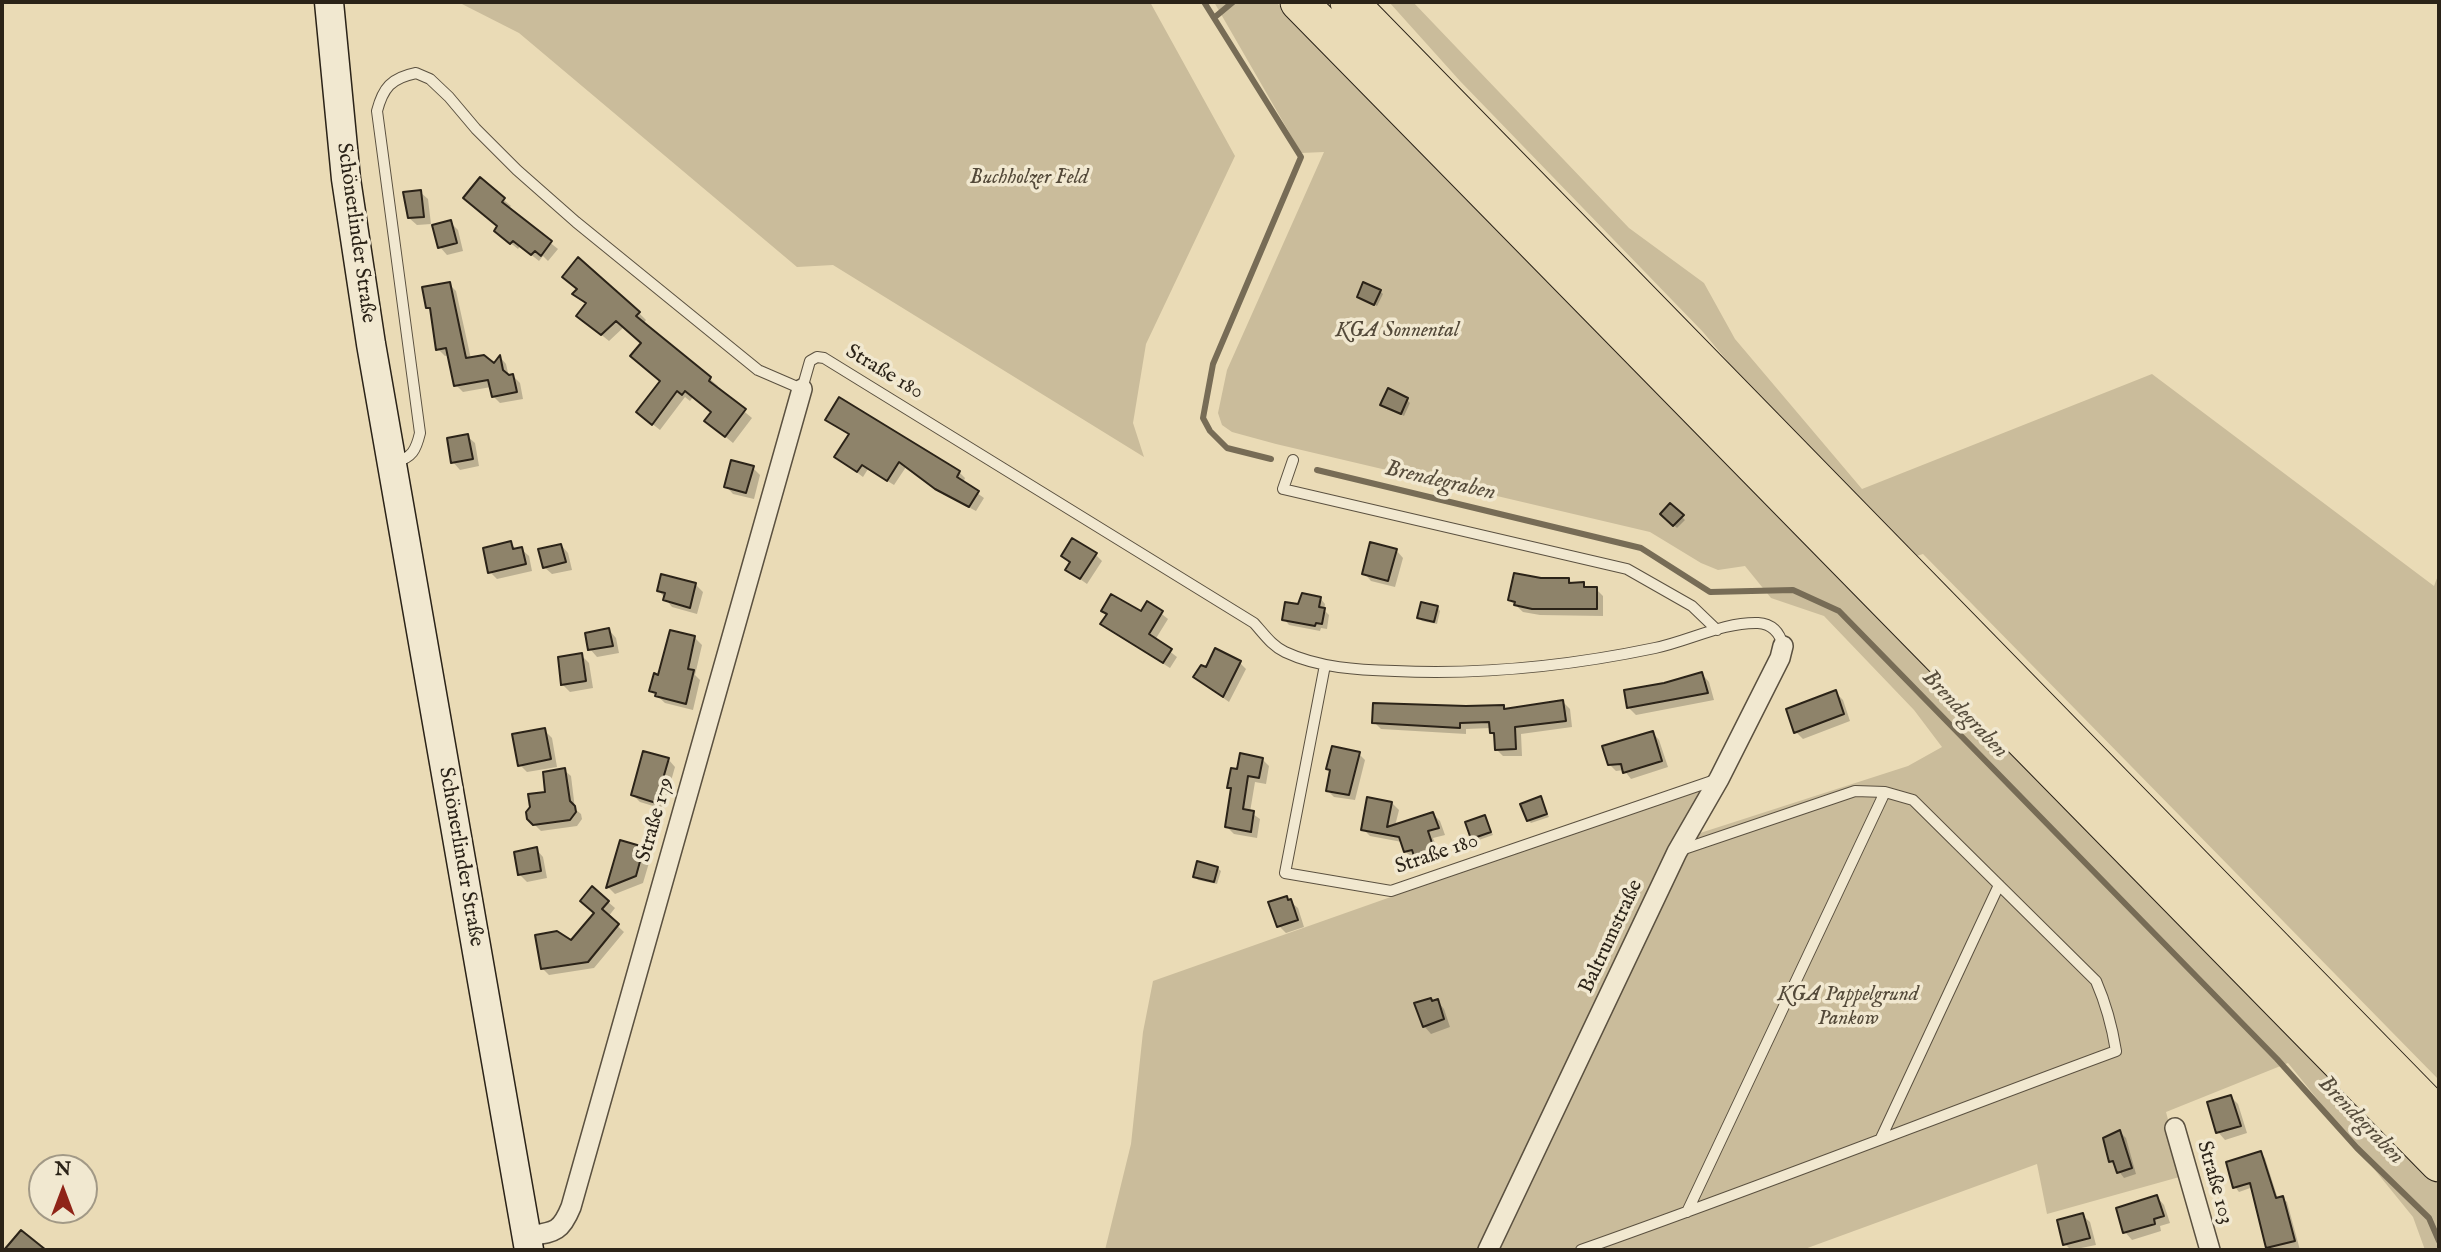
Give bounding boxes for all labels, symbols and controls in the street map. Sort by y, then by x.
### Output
street label: Schönerlinder Straße [330,141,380,325]
park label: Buchholzer Feld [970,166,1088,192]
park label: KGA Sonnental [1335,319,1459,345]
street label: Straße 180 [841,340,927,406]
water label: Brendegraben [1382,456,1498,508]
water label: Brendegraben [1915,665,2013,765]
street label: Schönerlinder Straße [432,765,488,949]
street label: Straße 179 [632,775,680,865]
street label: Straße 180 [1392,829,1482,881]
street label: Baltrumstraße [1575,876,1649,998]
park label: KGA Pappelgrund Pankow [1777,983,1919,1033]
water label: Brendegraben [2311,1071,2409,1171]
street label: Straße 103 [2190,1138,2238,1228]
north arrow [28,1154,98,1224]
text: N [55,1158,71,1182]

